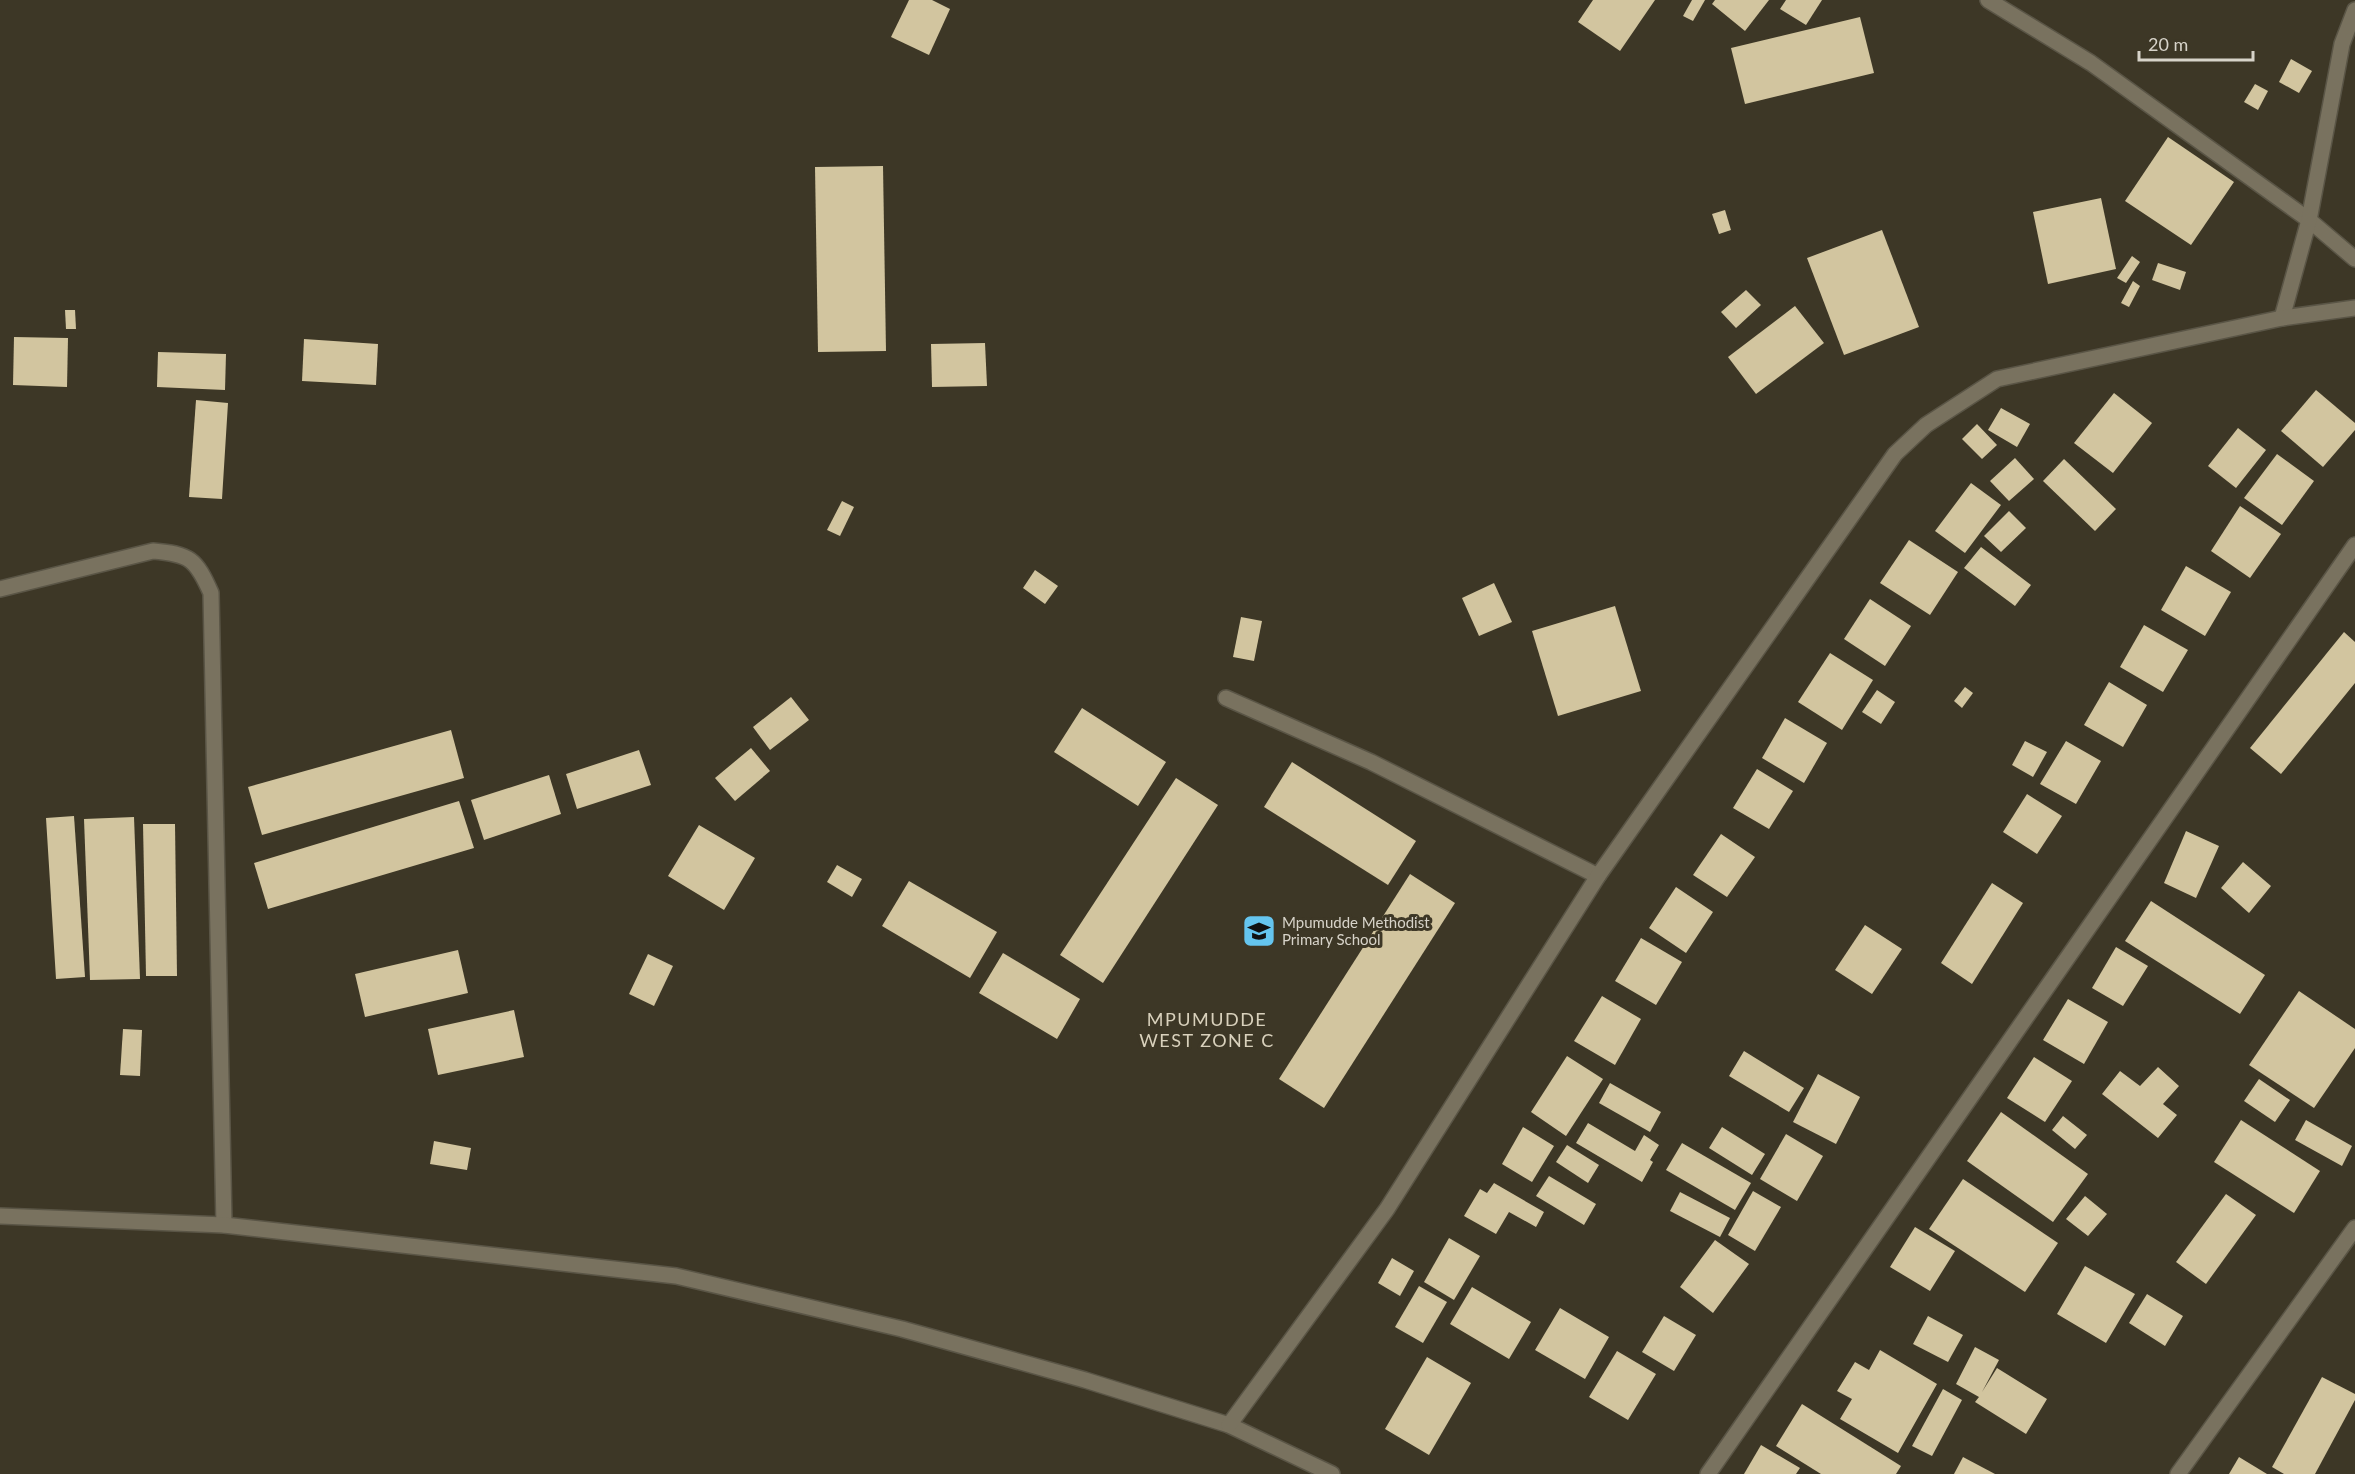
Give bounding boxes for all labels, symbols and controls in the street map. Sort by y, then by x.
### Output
scale bar [2139,24,2253,62]
text: 20 m [2148,33,2188,55]
school or university icon: Mpumudde Methodist Primary School [1241,913,1277,949]
place label: Mpumudde Methodist Primary School [1282,913,1430,948]
district label: MPUMUDDE WEST ZONE C [1139,1008,1275,1051]

